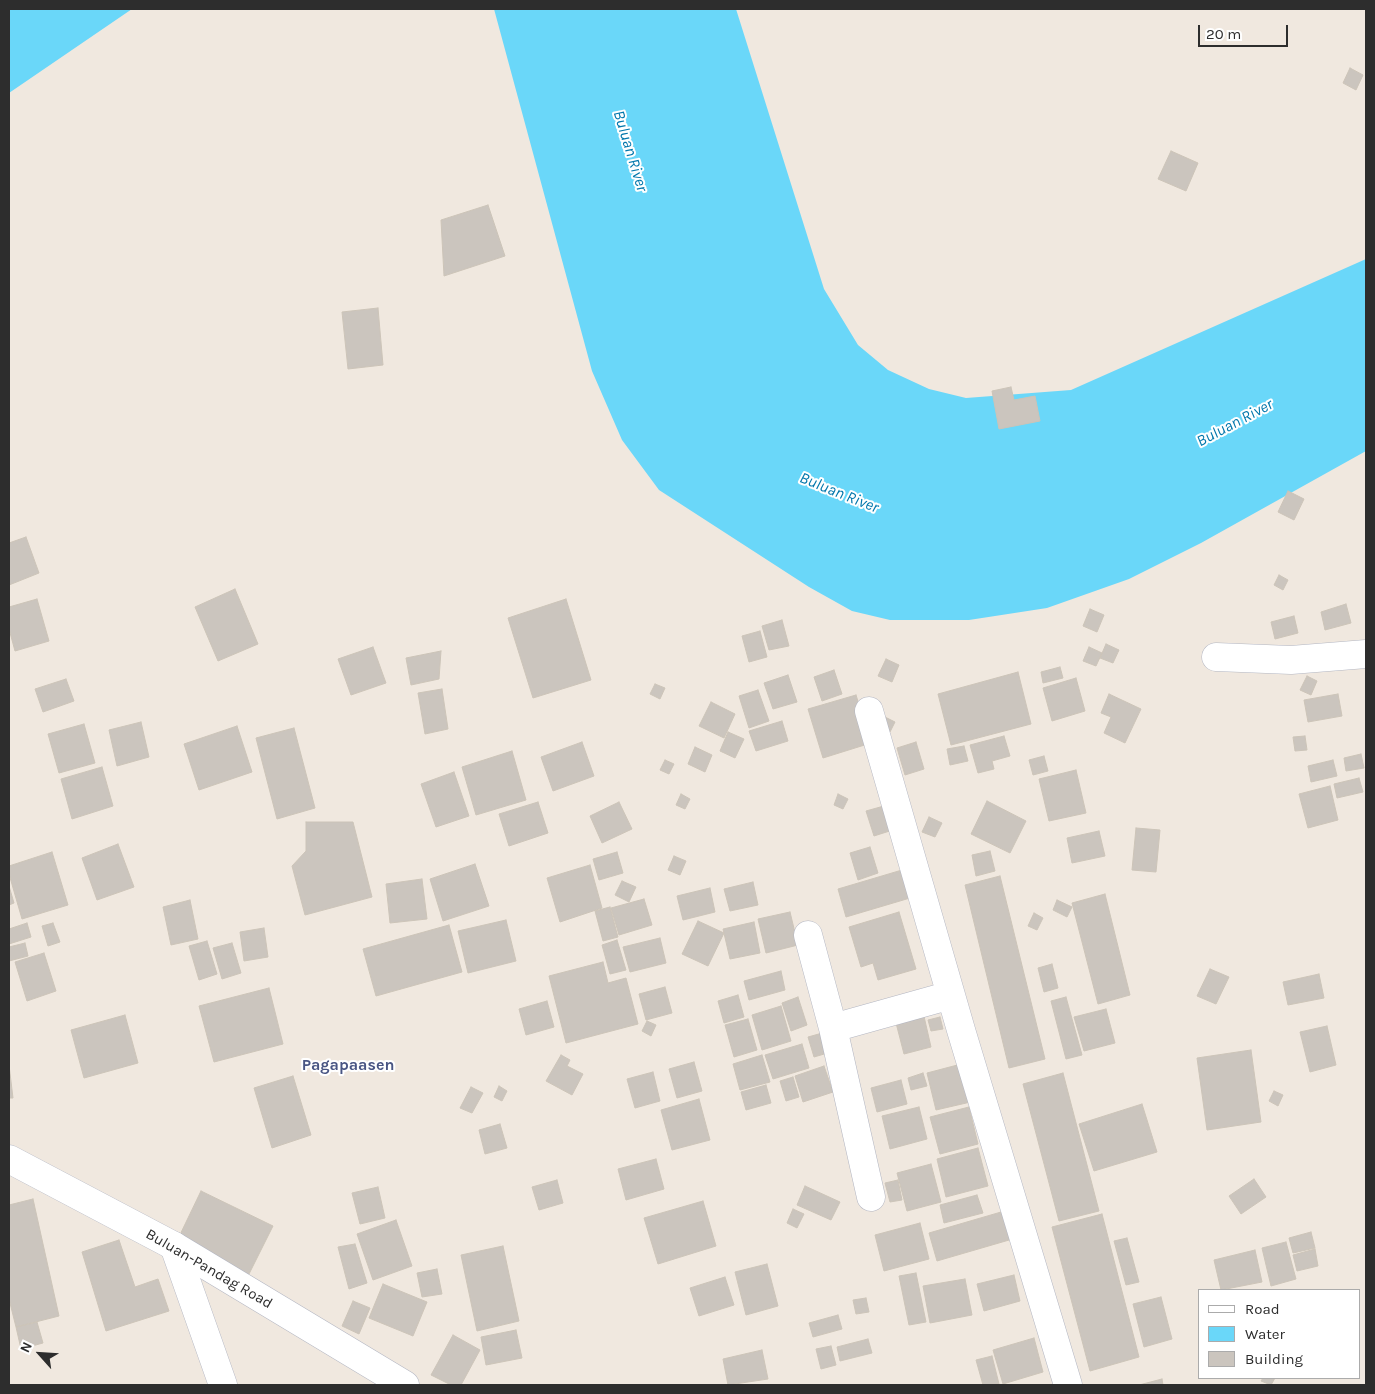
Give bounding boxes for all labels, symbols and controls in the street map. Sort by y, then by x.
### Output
scale bar [1200,15,1290,47]
text: 20 m [1206,25,1241,43]
water label: Buluan River [609,108,651,194]
water label: Buluan River [1193,395,1277,451]
water label: Buluan River [797,468,881,518]
district label: Pagapaasen [302,1055,394,1075]
street label: Buluan-Pandag Road [142,1225,276,1313]
legend [1198,1289,1360,1379]
text: Road [1245,1300,1280,1318]
text: Water [1245,1325,1285,1343]
north arrow [15,1329,65,1379]
text: N [16,1339,36,1355]
text: Building [1245,1350,1303,1368]

